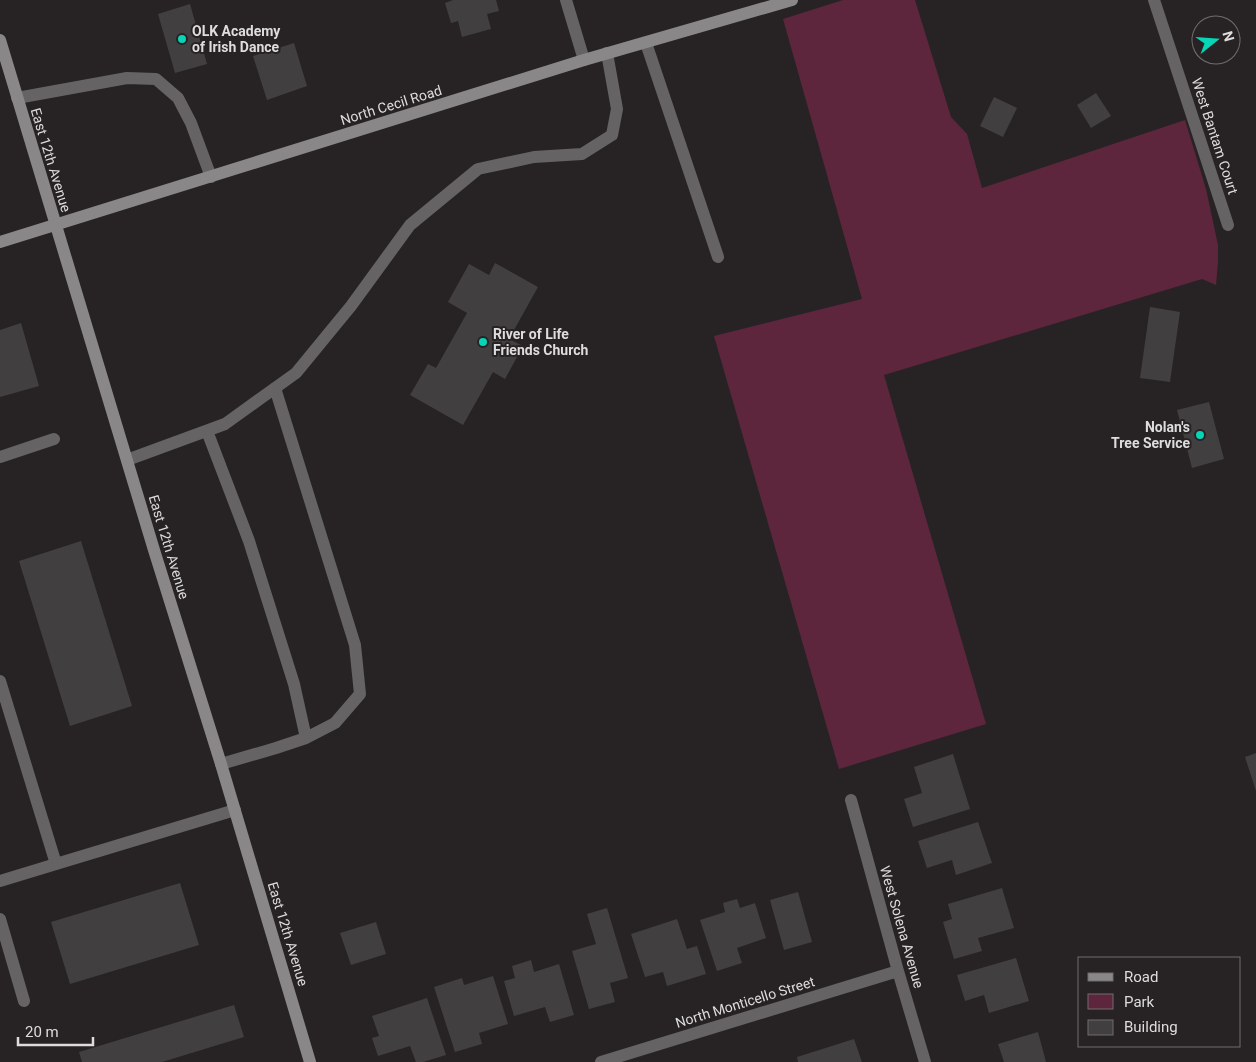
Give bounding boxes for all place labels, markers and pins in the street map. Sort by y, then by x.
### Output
place label: OLK Academy of Irish Dance [192,23,281,55]
marker: OLK Academy of Irish Dance [176,33,188,45]
place label: River of Life Friends Church [493,326,588,358]
marker: River of Life Friends Church [477,336,489,348]
place label: Nolan's Tree Service [1111,419,1190,451]
marker: Nolan's Tree Service [1194,429,1206,441]

